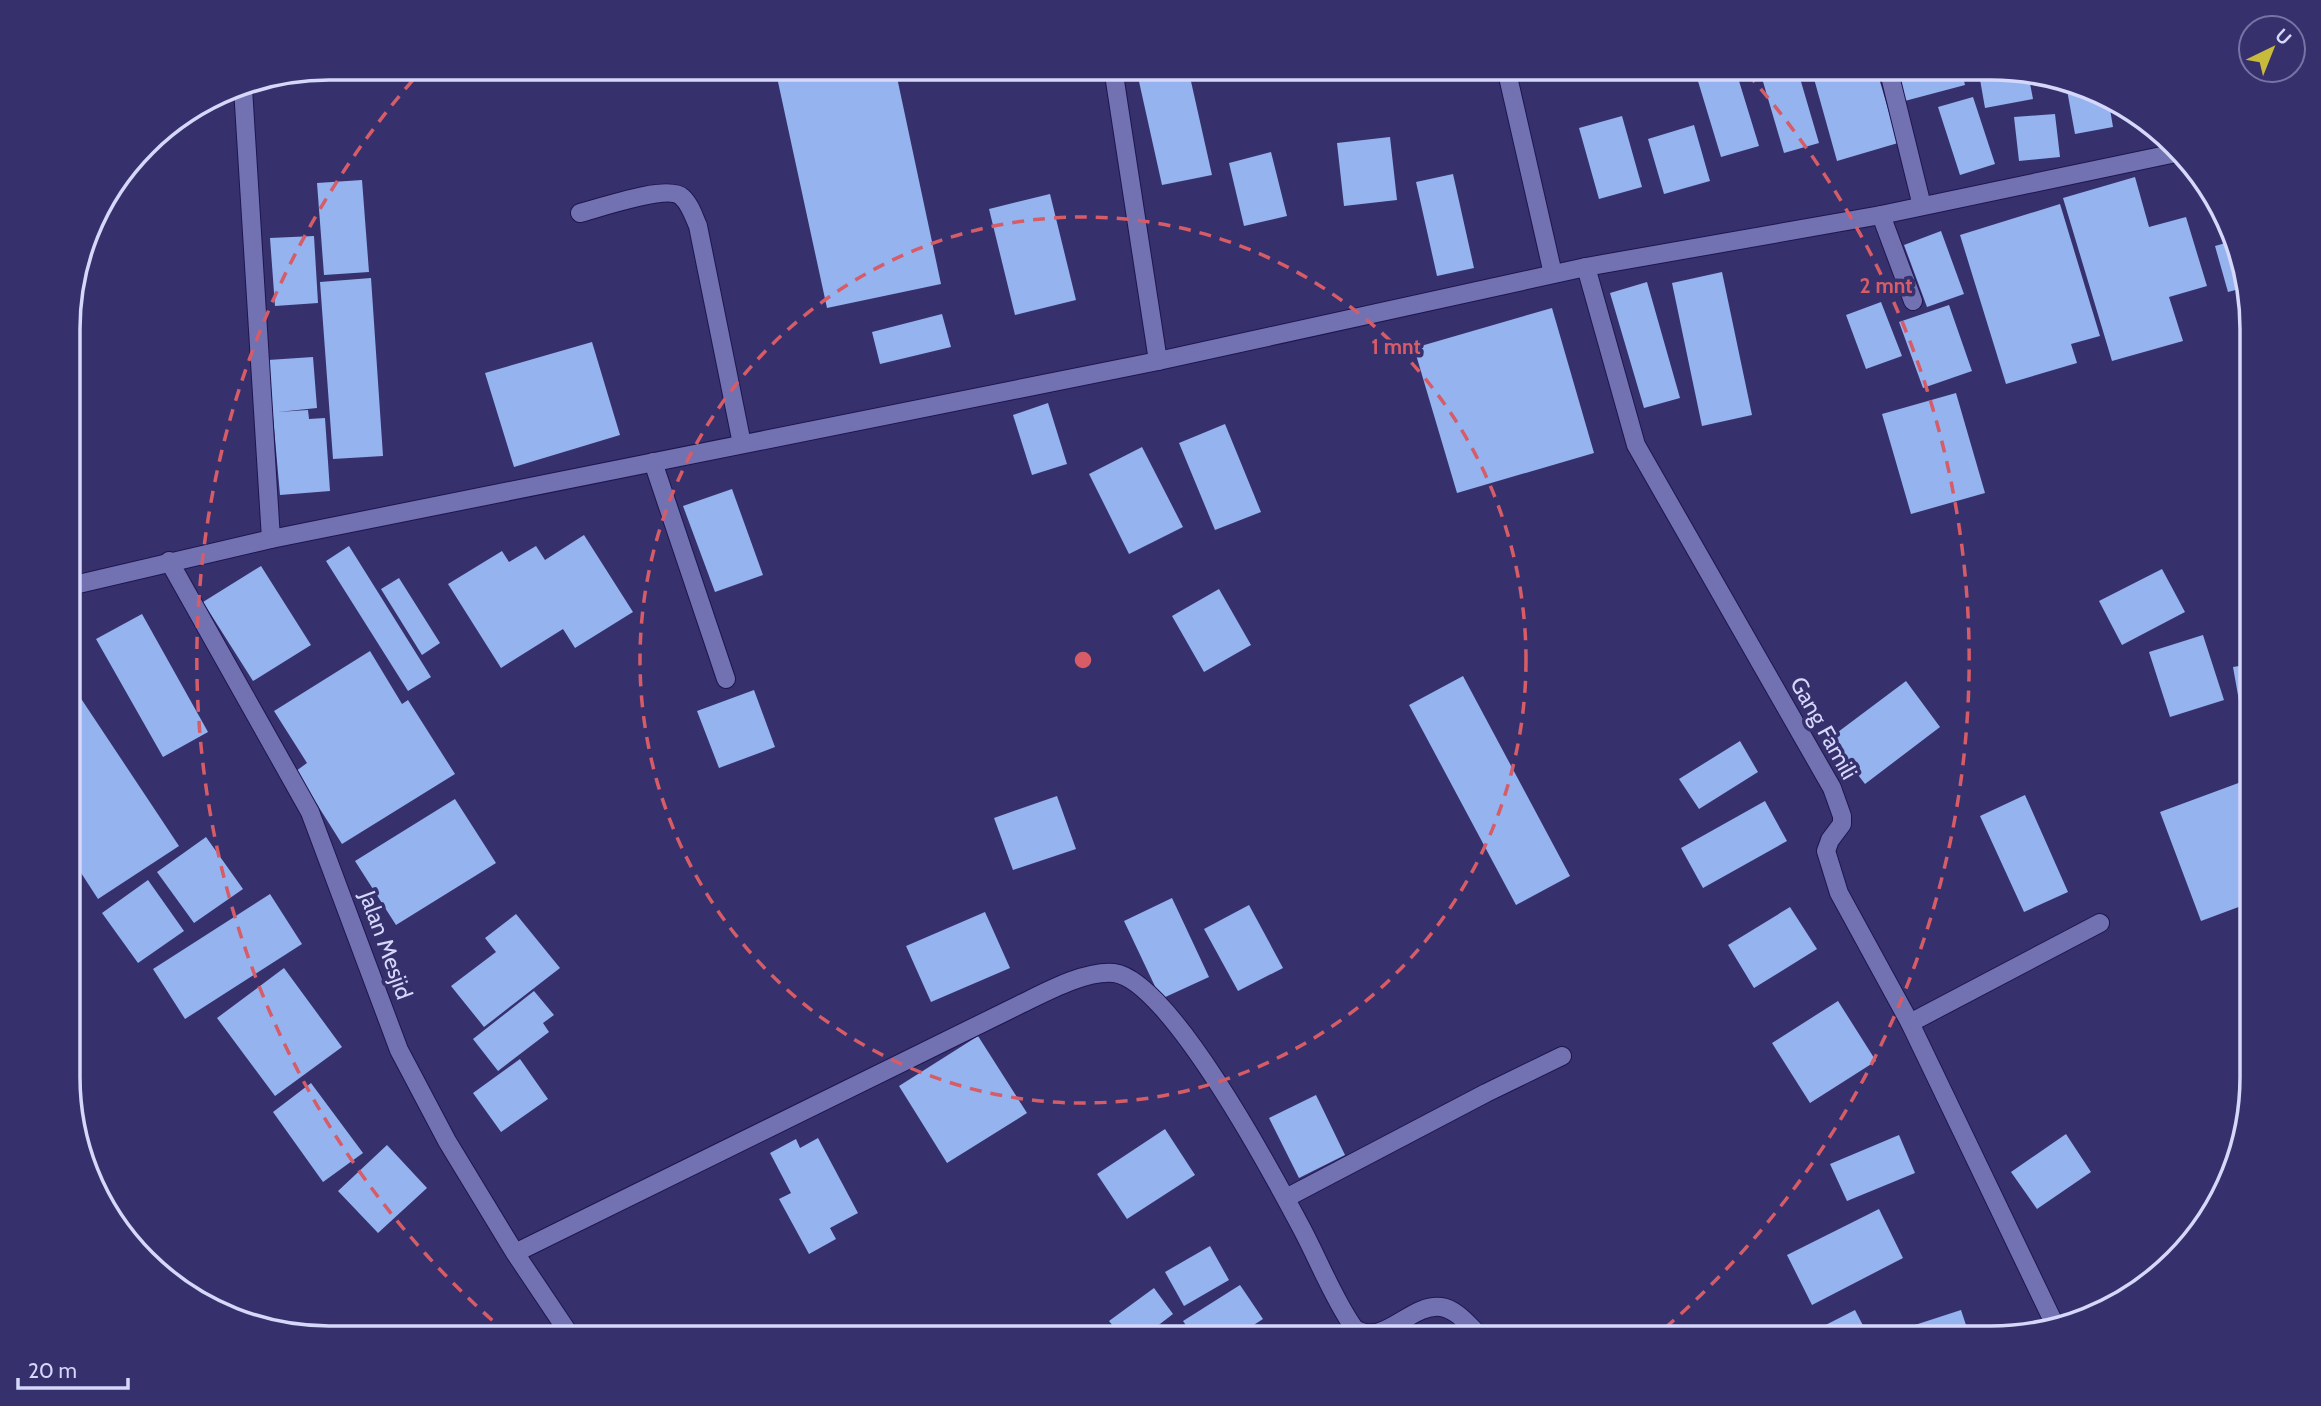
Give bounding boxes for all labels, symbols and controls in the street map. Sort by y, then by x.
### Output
north arrow [2237,14,2307,84]
text: U [2270,24,2296,50]
text: 2 mnt [1860,273,1912,298]
text: 1 mnt [1371,334,1421,359]
centre of rings [1071,648,1095,672]
street label: Gang Famili [1784,672,1864,784]
street label: Jalan Mesjid [353,886,419,1003]
scale bar [18,1346,128,1390]
text: 20 m [28,1358,77,1383]

